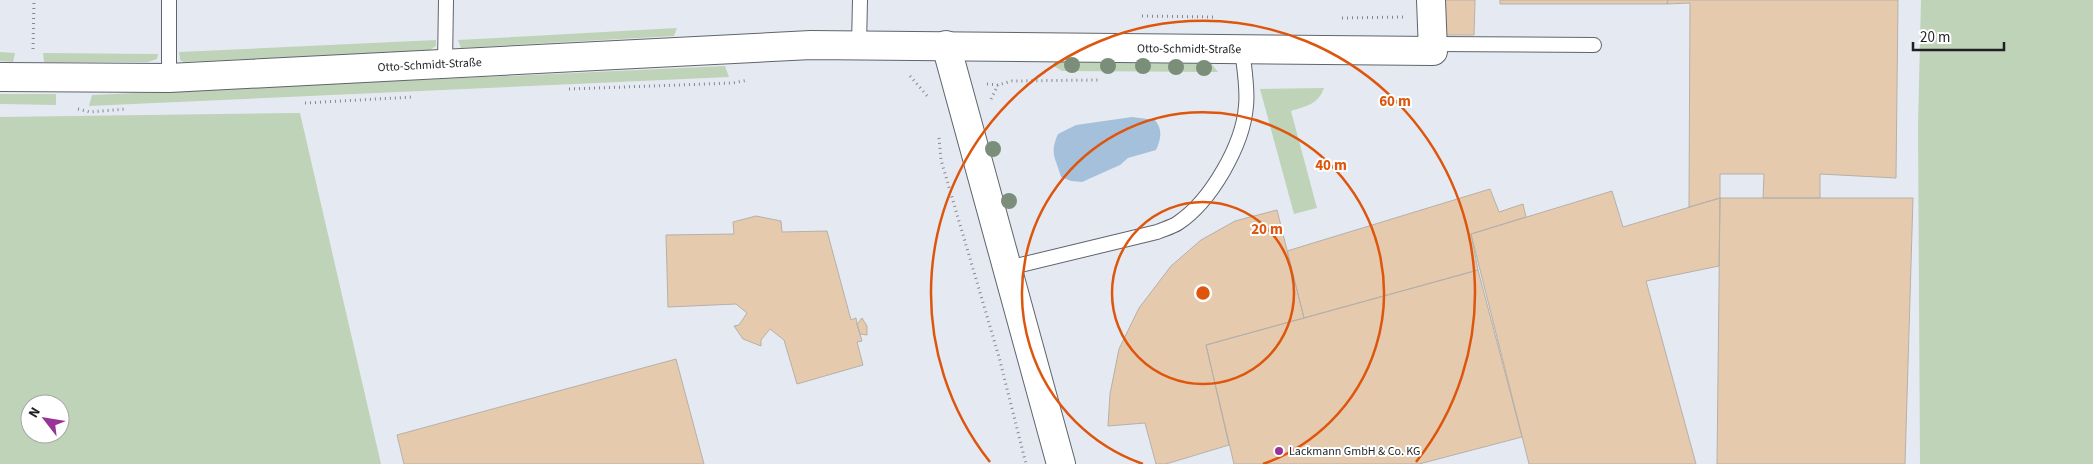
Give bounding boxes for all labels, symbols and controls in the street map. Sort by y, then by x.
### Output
scale bar [1913,20,2004,52]
text: 20 m [1920,27,1950,48]
street label: Otto-Schmidt-Straße [1137,40,1241,58]
street label: Otto-Schmidt-Straße [377,54,482,76]
text: 60 m [1379,91,1411,112]
text: 40 m [1315,155,1347,176]
text: 20 m [1251,219,1283,240]
centre of rings [1194,284,1212,302]
north arrow [20,394,70,444]
text: N [24,404,46,422]
place label: Lackmann GmbH & Co. KG [1289,443,1420,460]
marker: Lackmann GmbH & Co. KG [1273,445,1285,457]

